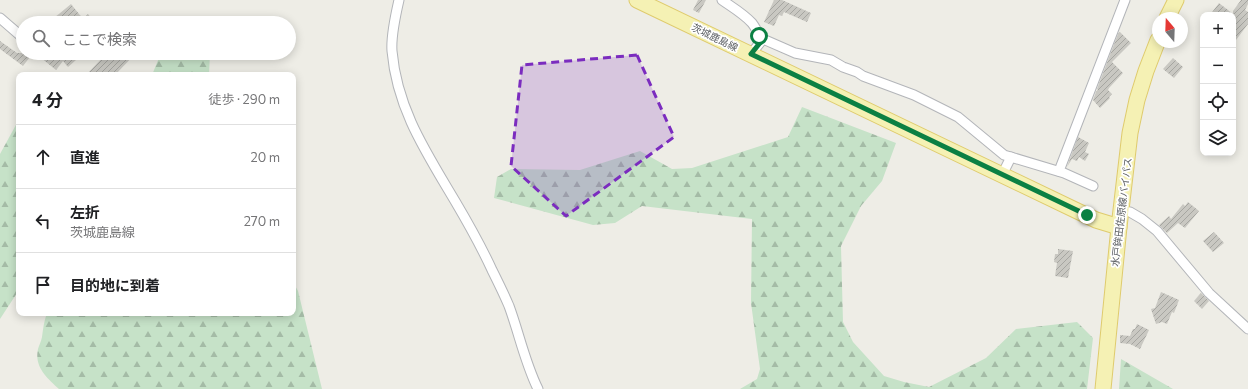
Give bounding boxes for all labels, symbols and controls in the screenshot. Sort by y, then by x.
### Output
north arrow [1152,12,1188,48]
map controls [1200,12,1236,156]
button: + [1200,12,1236,48]
search box [16,16,296,60]
street label: 茨城鹿島線 [690,21,740,53]
icon: search [30,27,52,49]
route start [750,27,768,45]
text: ここで検索 [62,30,137,48]
button: − [1200,48,1236,84]
button: locate [1200,84,1236,120]
text: 4 分 [32,89,63,110]
text: 徒歩 · 290 m [209,91,280,107]
button: layers [1200,120,1236,156]
icon: ahead [32,146,54,168]
text: 直進 [70,148,100,166]
text: 20 m [251,149,280,165]
street label: 水戸鉾田佐原線バイパス [1108,157,1134,267]
text: 左折 [70,203,100,221]
route end [1078,206,1096,224]
icon: left [32,210,54,232]
text: 270 m [244,213,280,229]
text: 茨城鹿島線 [70,224,135,240]
icon: arrive [32,274,54,296]
text: 目的地に到着 [70,276,160,294]

